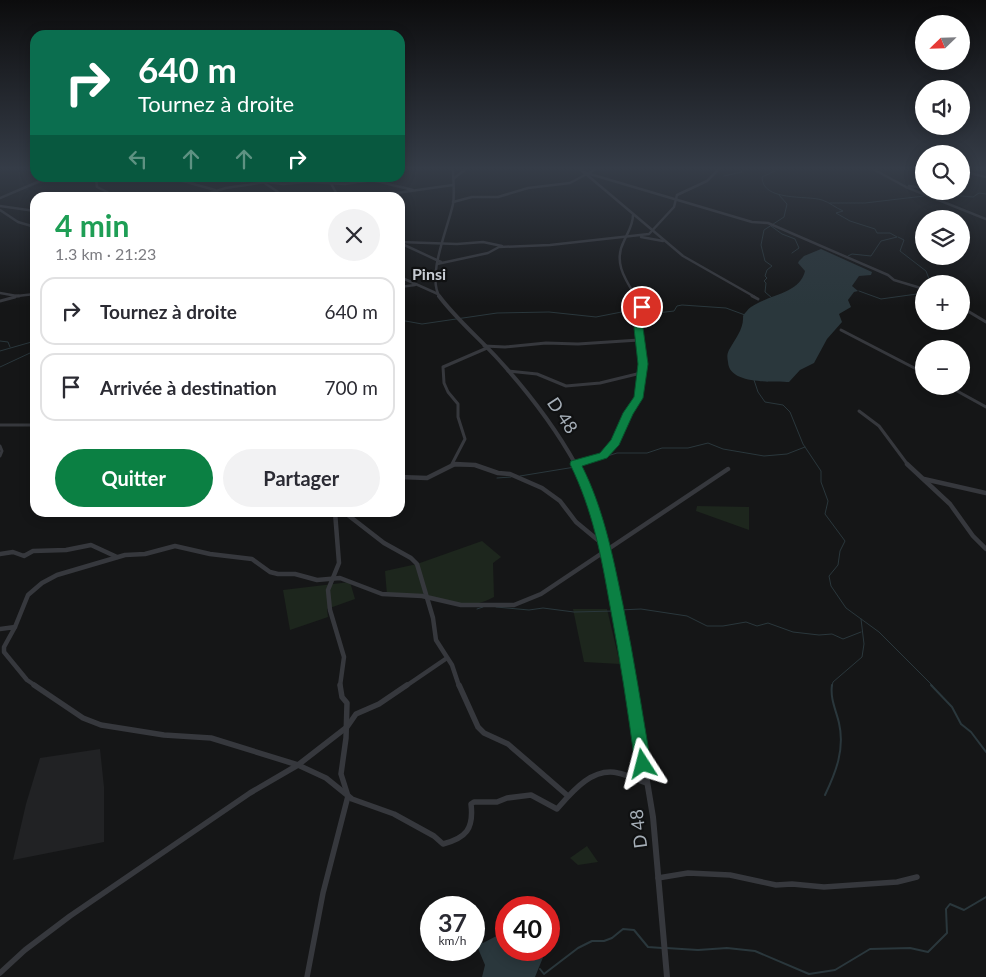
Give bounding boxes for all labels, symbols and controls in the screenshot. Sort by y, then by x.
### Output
north arrow [915,15,970,70]
map controls [915,15,970,395]
text: 640 m [138,48,237,90]
icon: right [55,50,120,115]
button: sound [915,80,970,135]
text: Tournez à droite [138,90,294,117]
icon: left [124,145,152,173]
icon: ahead [177,145,205,173]
icon: ahead [230,145,258,173]
icon: right [283,145,311,173]
button: search [915,145,970,200]
text: 4 min [55,207,129,243]
button: close [328,209,380,261]
button: layers [915,210,970,265]
text: 1.3 km · 21:23 [55,244,156,263]
district label: Pinsi [412,264,446,283]
button: + [915,275,970,330]
pin [621,286,663,328]
icon: arrive [628,293,656,321]
icon: right [57,297,85,325]
text: Tournez à droite [100,300,237,323]
text: 640 m [324,300,378,323]
button: − [915,340,970,395]
icon: arrive [57,373,85,401]
text: Arrivée à destination [100,376,277,399]
text: 700 m [324,376,378,399]
street label: D 48 [543,393,583,437]
button: Quitter [55,449,213,507]
button: Partager [223,449,380,507]
position arrow [616,737,668,789]
street label: D 48 [625,808,651,850]
speed limit sign: 40 [495,896,560,961]
text: 37 [438,907,467,937]
text: km/h [438,933,467,948]

